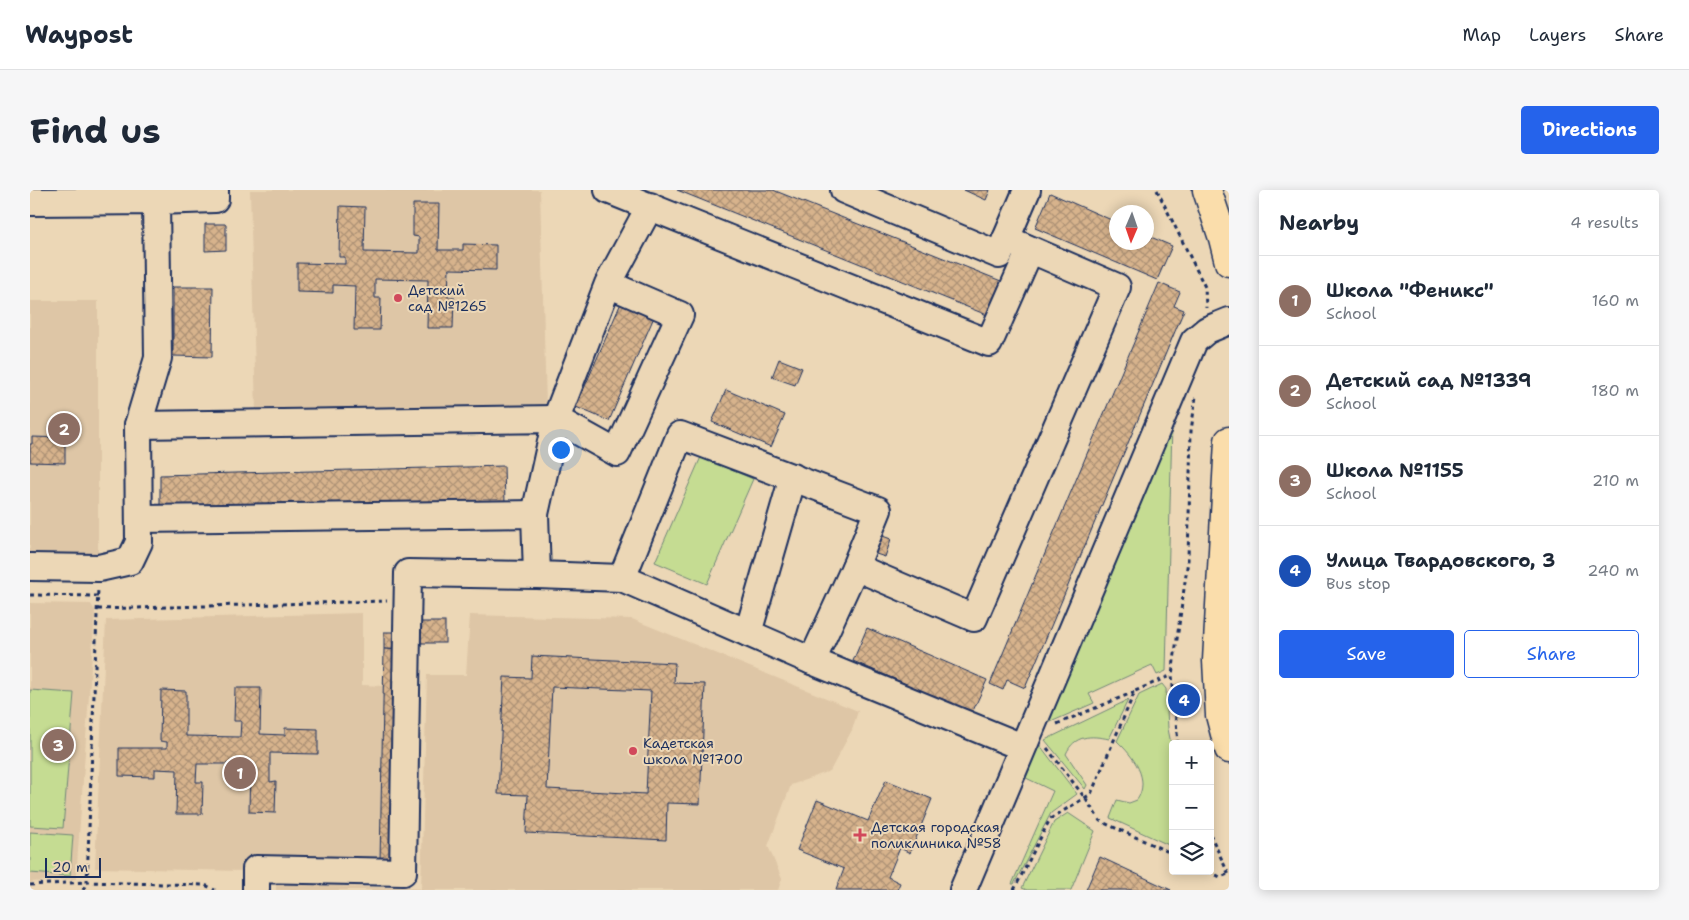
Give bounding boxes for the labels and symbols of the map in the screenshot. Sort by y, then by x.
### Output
north arrow [1109,205,1154,250]
place label: Детский сад №1265 [408,281,487,315]
marker: Детский сад №1265 [392,292,404,304]
pin: 2 [48,410,80,448]
your location [548,437,574,463]
pin: 4 [1168,681,1200,719]
pin: 3 [42,726,74,764]
place label: Кадетская школа №1700 [643,734,743,768]
marker: Кадетская школа №1700 [627,745,639,757]
pin: 1 [224,754,256,792]
place label: Детская городская поликлиника №58 [871,818,1002,852]
marker: Детская городская поликлиника №58 [853,828,867,842]
scale bar [45,855,101,878]

